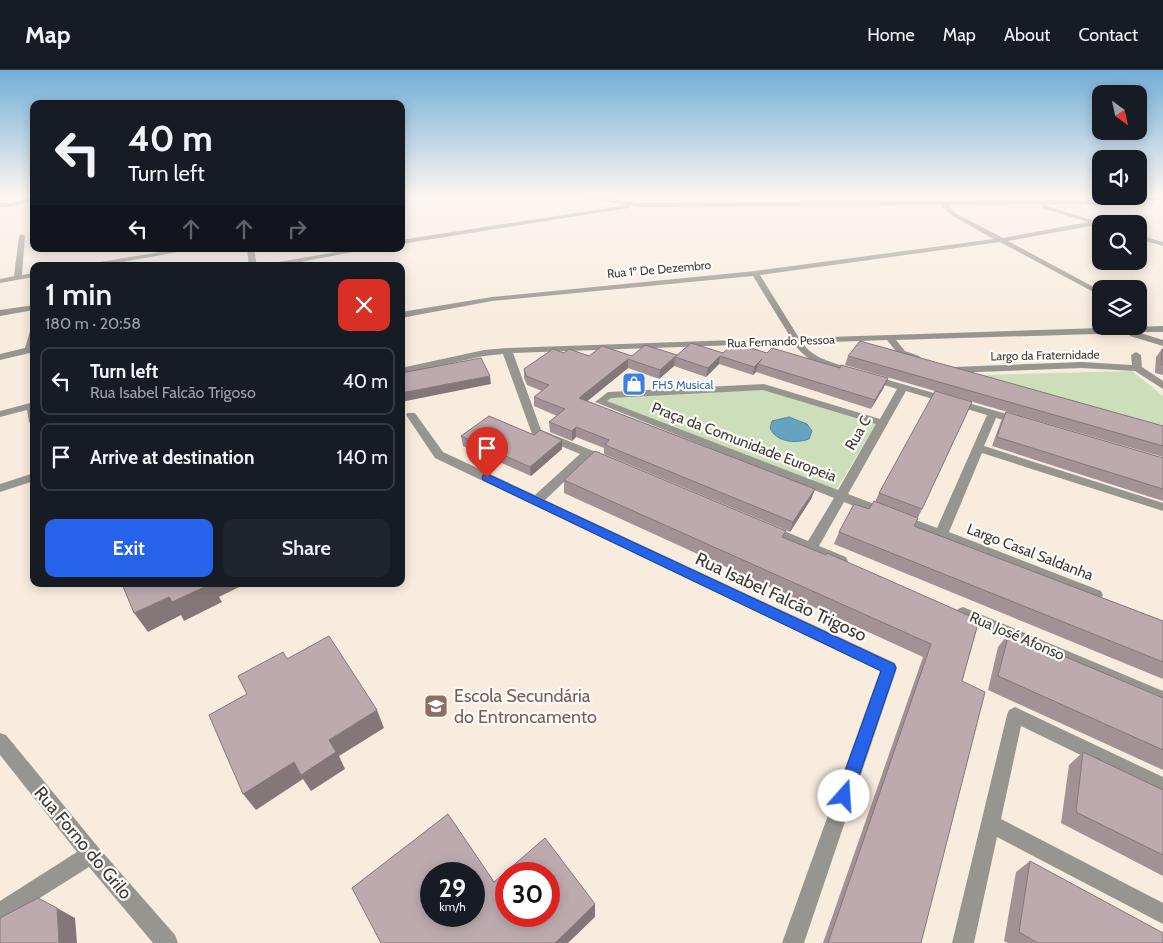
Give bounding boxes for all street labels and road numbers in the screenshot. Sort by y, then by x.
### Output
street label: Rua 1º De Dezembro [606,257,712,281]
street label: Rua Fernando Pessoa [727,332,835,350]
street label: Largo da Fraternidade [990,347,1100,363]
street label: Praça da Comunidade Europeia [649,398,840,486]
street label: Rua C [841,413,875,453]
street label: Largo Casal Saldanha [964,520,1096,585]
street label: Rua Isabel Falcão Trigoso [692,548,870,646]
street label: Rua José Afonso [967,608,1067,664]
street label: Rua Forno do Grilo [29,782,137,904]

